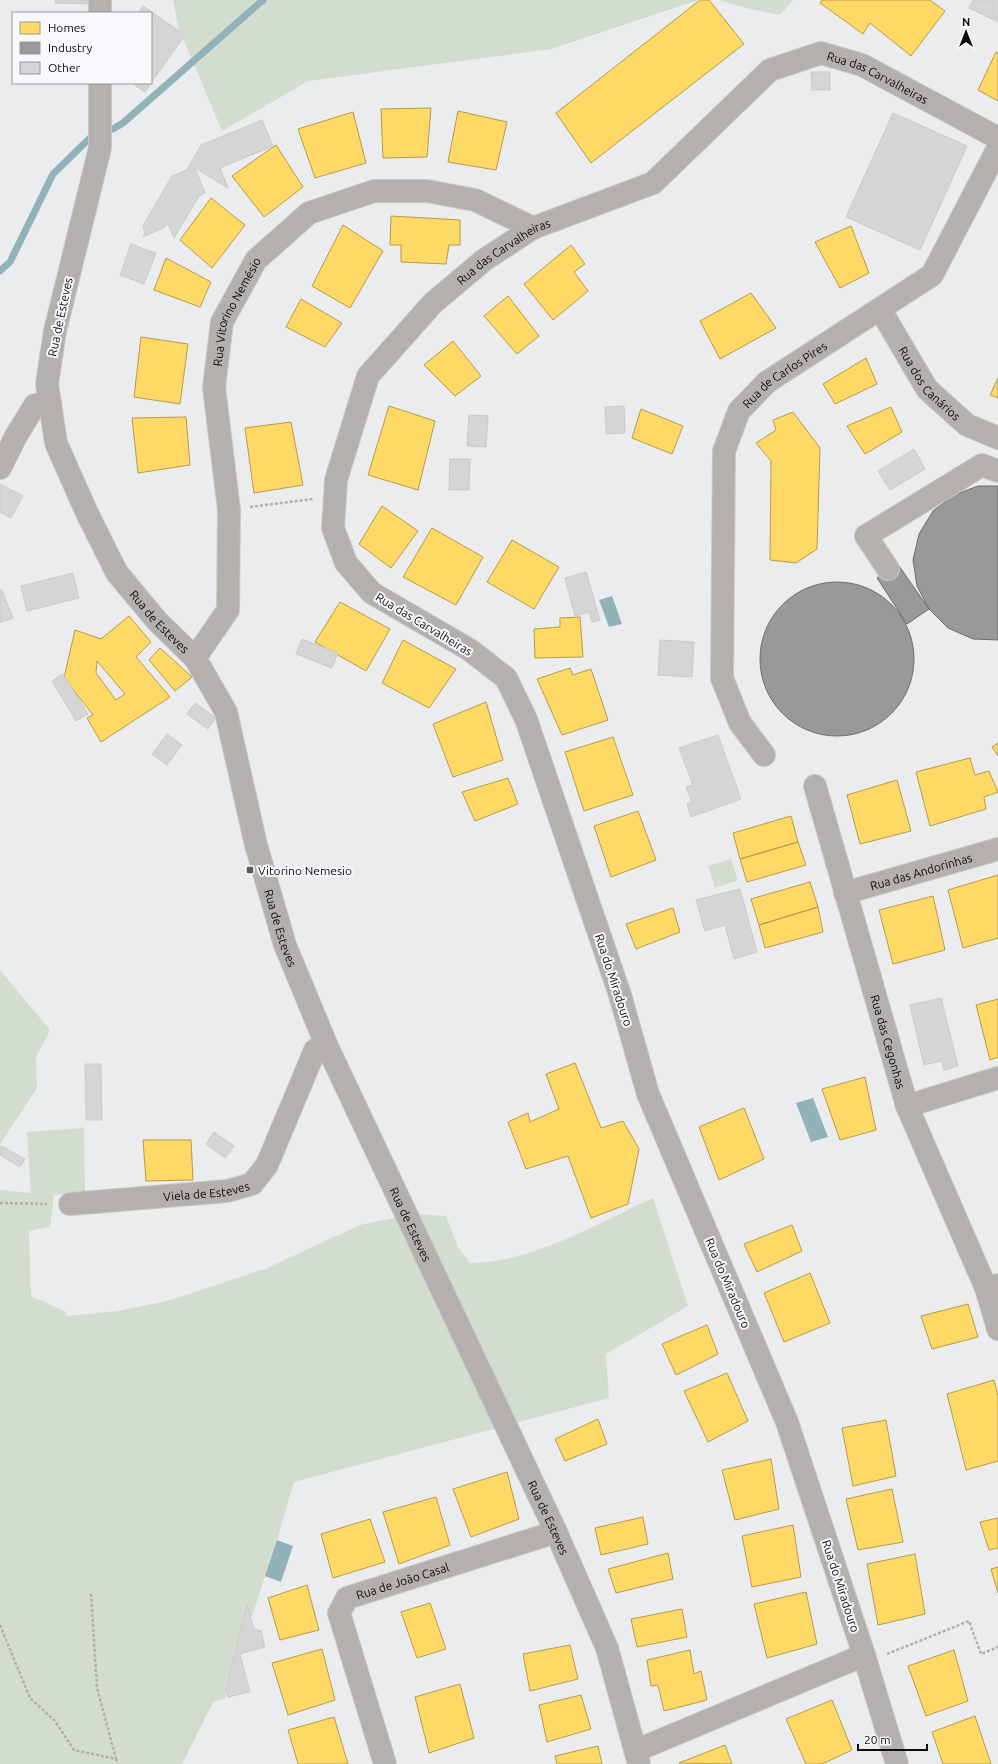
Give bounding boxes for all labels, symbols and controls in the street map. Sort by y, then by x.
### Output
legend [12,12,152,84]
north arrow [946,12,986,52]
text: N [962,16,970,28]
text: Homes [48,21,86,34]
text: Industry [48,41,93,54]
street label: Rua das Carvalheiras [826,49,931,106]
text: Other [48,61,81,74]
street label: Rua das Carvalheiras [454,216,552,287]
street label: Rua Vitorino Nemésio [210,255,263,367]
street label: Rua de Esteves [45,276,75,358]
street label: Rua de Carlos Pires [740,339,829,410]
street label: Rua dos Canários [897,344,963,423]
street label: Rua de Esteves [128,588,192,655]
street label: Rua das Carvalheiras [373,590,475,658]
street label: Rua das Andorinhas [868,850,974,892]
place label: Vitorino Nemesio [258,864,352,877]
marker: Vitorino Nemesio [245,865,255,875]
street label: Rua de Esteves [263,888,300,968]
street label: Rua do Miradouro [593,932,635,1028]
street label: Rua das Cegonhas [869,993,908,1090]
street label: Viela de Esteves [163,1179,251,1203]
street label: Rua de Esteves [388,1185,434,1263]
street label: Rua do Miradouro [703,1236,753,1330]
street label: Rua de Esteves [526,1478,572,1557]
street label: Rua do Miradouro [820,1538,862,1634]
street label: Rua de João Casal [354,1560,450,1601]
scale bar [858,1726,927,1752]
text: 20 m [864,1733,891,1746]

